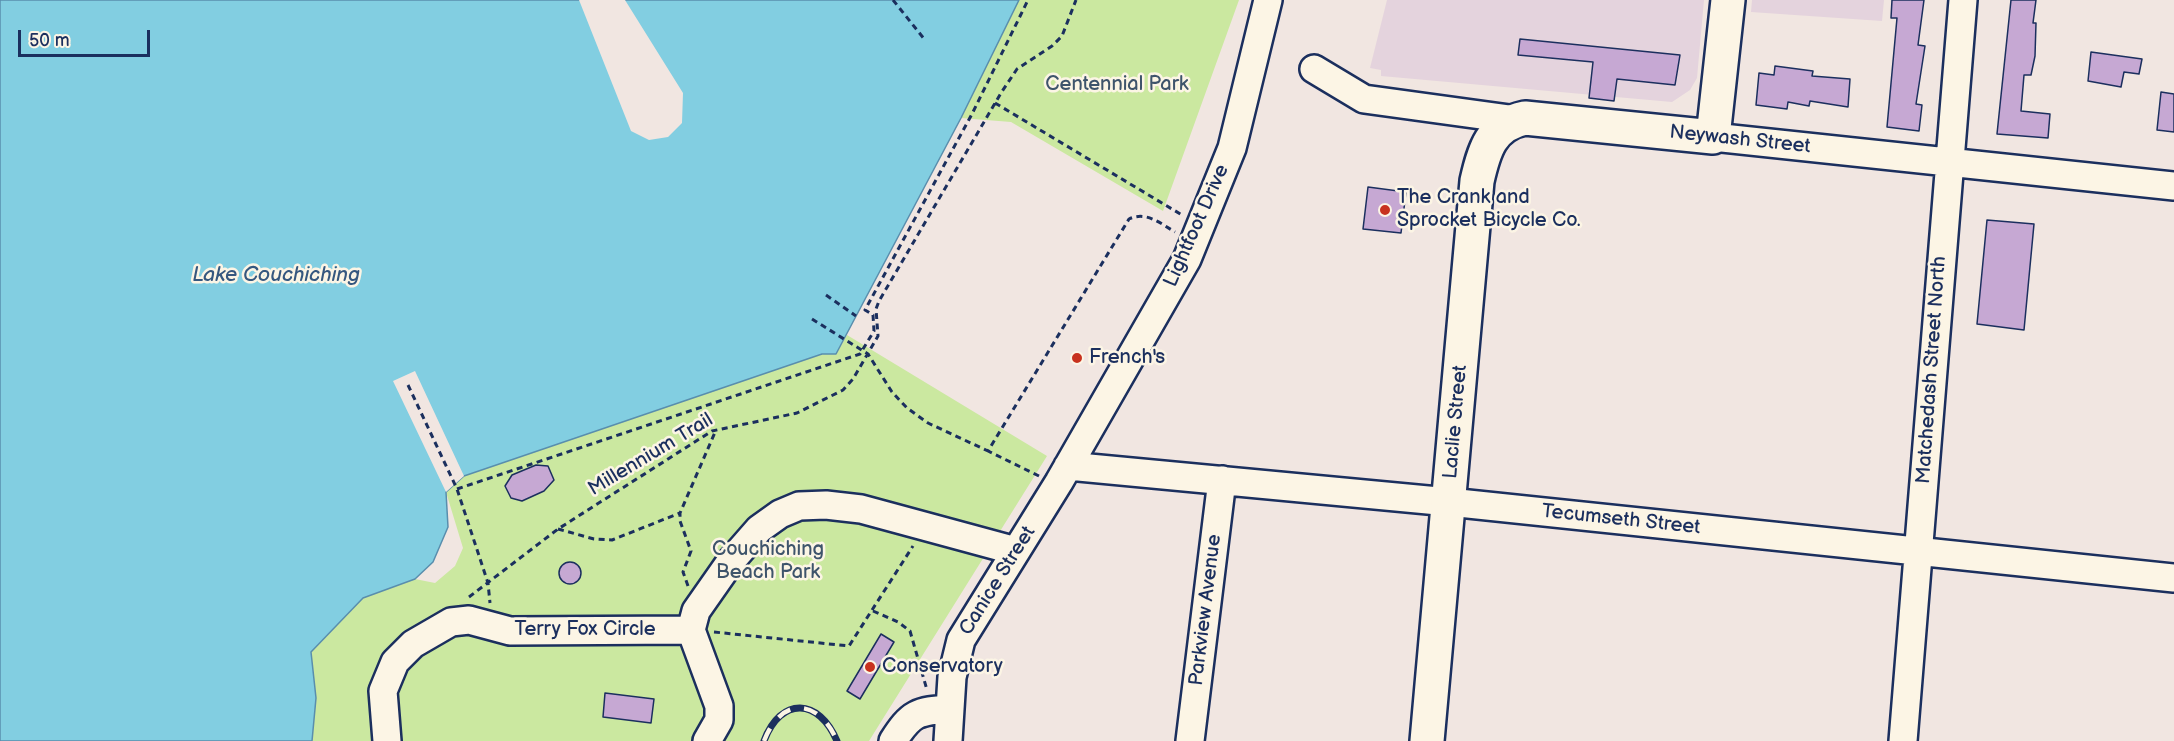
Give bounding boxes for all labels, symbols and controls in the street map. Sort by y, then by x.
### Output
scale bar [21,18,153,56]
text: 50 m [29,30,70,51]
park label: Centennial Park [1045,73,1189,97]
street label: Neywash Street [1668,121,1812,159]
street label: Lightfoot Drive [1159,161,1235,291]
place label: The Crank and Sprocket Bicycle Co. [1397,186,1581,233]
marker: The Crank and Sprocket Bicycle Co. [1378,203,1392,217]
street label: Matchedash Street North [1912,255,1952,485]
water label: Lake Couchiching [192,263,360,289]
place label: French's [1089,346,1165,370]
marker: French's [1070,351,1084,365]
street label: Laclie Street [1439,364,1473,480]
street label: Millennium Trail [584,408,718,502]
street label: Tecumseth Street [1540,500,1702,540]
street label: Canice Street [955,522,1041,640]
street label: Parkview Avenue [1185,533,1227,687]
park label: Couchiching Beach Park [712,538,824,585]
street label: Terry Fox Circle [515,618,655,642]
place label: Conservatory [882,655,1003,679]
marker: Conservatory [863,660,877,674]

